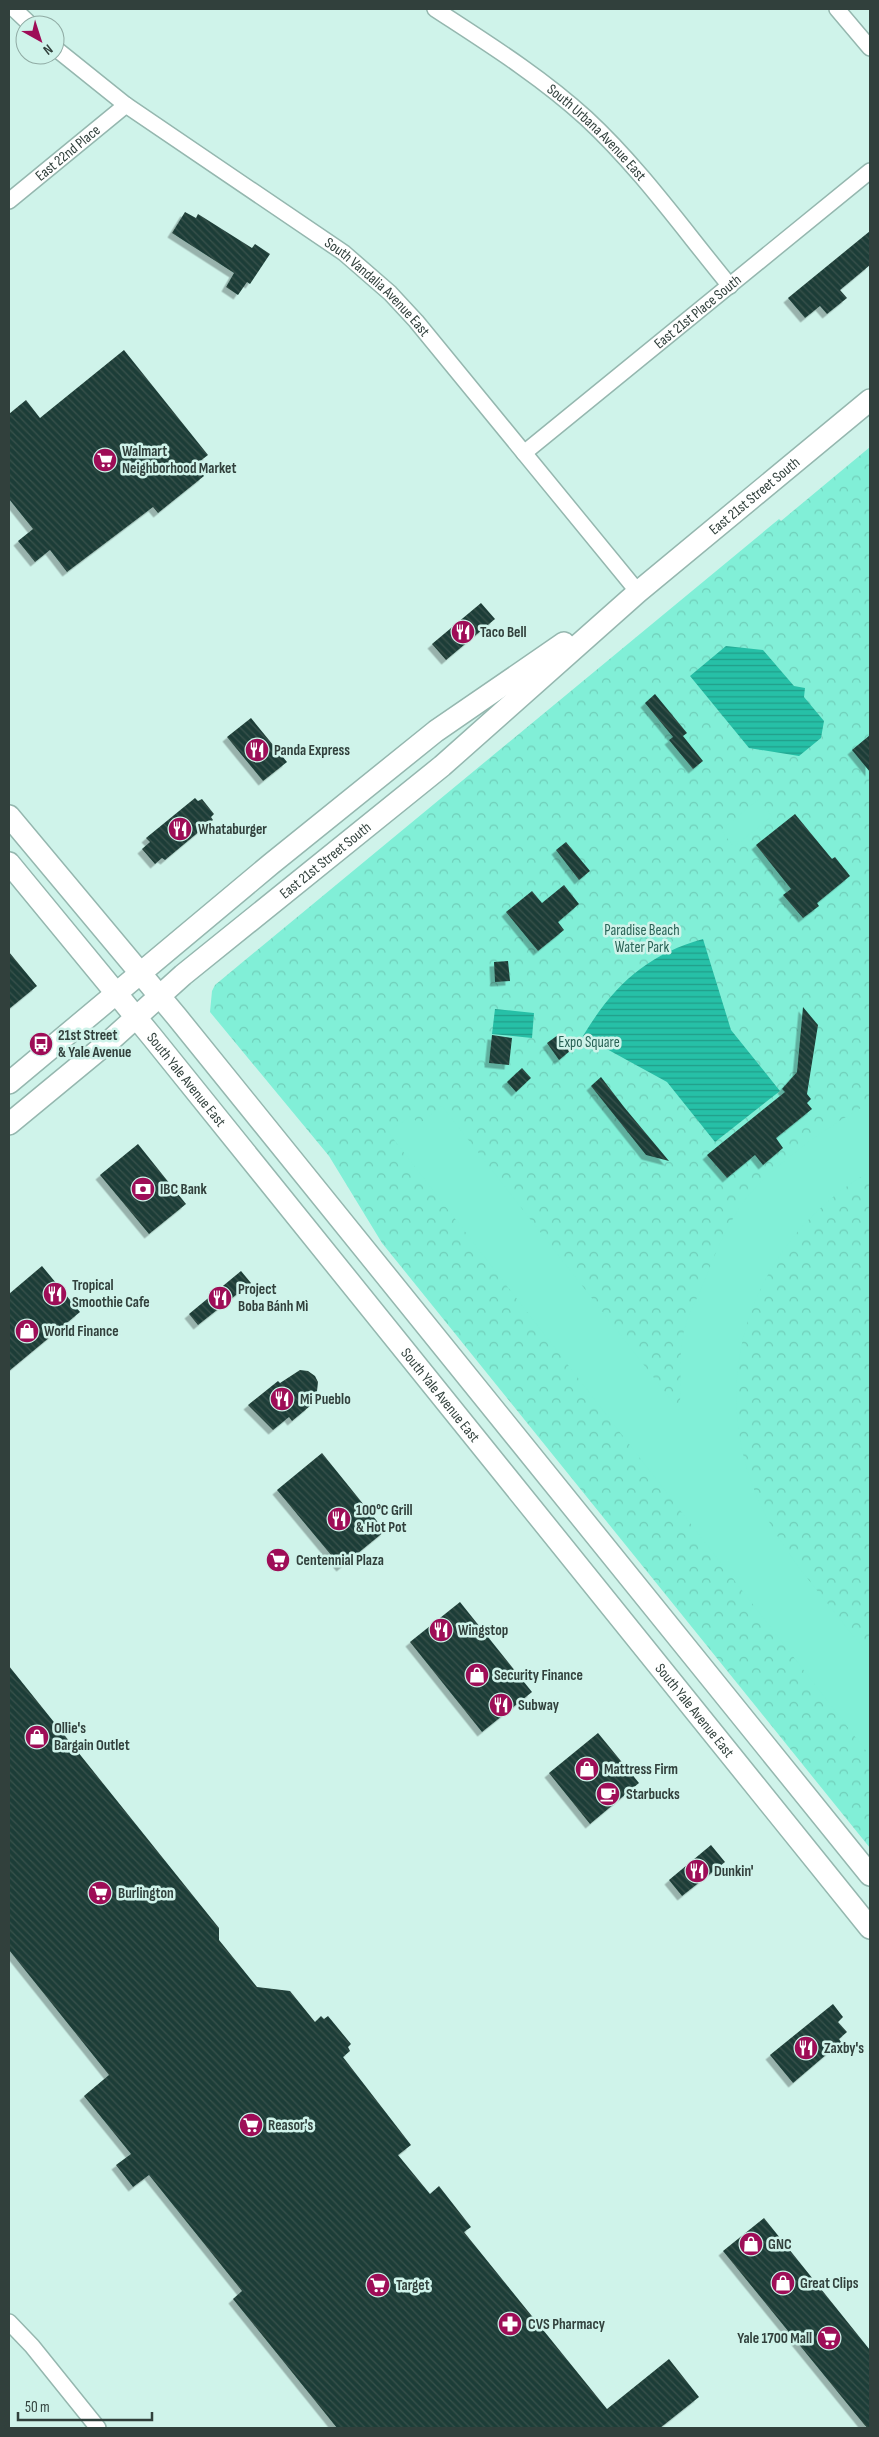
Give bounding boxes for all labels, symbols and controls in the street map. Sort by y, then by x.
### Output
north arrow [15,15,65,65]
text: N [40,41,56,59]
street label: South Urbana Avenue East [543,80,650,185]
street label: East 22nd Place [32,121,104,185]
street label: South Vandalia Avenue East [321,234,434,341]
street label: East 21st Place South [650,271,746,353]
place label: Walmart Neighborhood Market [122,442,236,478]
supermarket icon: Walmart Neighborhood Market [92,447,118,473]
street label: East 21st Street South [705,453,804,539]
restaurant icon: Taco Bell [450,619,476,645]
place label: Taco Bell [480,623,527,642]
restaurant icon: Panda Express [244,737,270,763]
place label: Panda Express [274,741,350,760]
restaurant icon: Whataburger [167,816,193,842]
street label: East 21st Street South [276,818,375,903]
place label: Whataburger [198,820,267,839]
park label: Paradise Beach Water Park [604,921,680,957]
place label: 21st Street & Yale Avenue [58,1026,131,1062]
street label: South Yale Avenue East [142,1029,230,1131]
bus stop icon: 21st Street & Yale Avenue [28,1031,54,1057]
park label: Expo Square [558,1033,620,1052]
bank icon: IBC Bank [130,1176,156,1202]
place label: IBC Bank [160,1180,208,1199]
place label: Tropical Smoothie Cafe [72,1276,150,1312]
place label: Project Boba Bánh Mì [238,1280,308,1316]
restaurant icon: Tropical Smoothie Cafe [42,1281,68,1307]
restaurant icon: Project Boba Bánh Mì [207,1285,233,1311]
shop icon: World Finance [14,1318,40,1344]
place label: World Finance [44,1322,119,1341]
street label: South Yale Avenue East [396,1344,484,1447]
restaurant icon: Mi Pueblo [269,1386,295,1412]
place label: Mi Pueblo [300,1390,351,1409]
place label: 100°C Grill & Hot Pot [356,1501,413,1537]
restaurant icon: 100°C Grill & Hot Pot [326,1506,352,1532]
supermarket icon: Centennial Plaza [265,1547,291,1573]
place label: Centennial Plaza [296,1551,384,1570]
restaurant icon: Wingstop [428,1617,454,1643]
place label: Wingstop [458,1621,508,1640]
street label: South Yale Avenue East [651,1660,738,1762]
shop icon: Security Finance [464,1662,490,1688]
place label: Security Finance [494,1666,583,1685]
restaurant icon: Subway [488,1692,514,1718]
place label: Subway [518,1696,560,1715]
place label: Ollie's Bargain Outlet [54,1719,130,1755]
shop icon: Ollie's Bargain Outlet [24,1724,50,1750]
shop icon: Mattress Firm [574,1756,600,1782]
place label: Mattress Firm [604,1760,678,1779]
cafe icon: Starbucks [595,1781,621,1807]
place label: Starbucks [626,1785,680,1804]
restaurant icon: Dunkin' [684,1858,710,1884]
place label: Dunkin' [714,1862,754,1881]
supermarket icon: Burlington [87,1880,113,1906]
place label: Burlington [118,1884,174,1903]
restaurant icon: Zaxby's [793,2035,819,2061]
place label: Zaxby's [824,2039,864,2058]
supermarket icon: Reasor's [238,2112,264,2138]
place label: Reasor's [268,2116,314,2135]
shop icon: GNC [738,2231,764,2257]
place label: GNC [768,2235,792,2254]
shop icon: Great Clips [770,2270,796,2296]
supermarket icon: Target [365,2272,391,2298]
place label: Great Clips [800,2274,859,2293]
place label: Target [396,2276,430,2295]
pharmacy icon: CVS Pharmacy [497,2311,523,2337]
place label: CVS Pharmacy [528,2315,606,2334]
supermarket icon: Yale 1700 Mall [816,2325,842,2351]
place label: Yale 1700 Mall [737,2329,812,2348]
scale bar [18,2390,151,2422]
text: 50 m [25,2398,50,2417]

